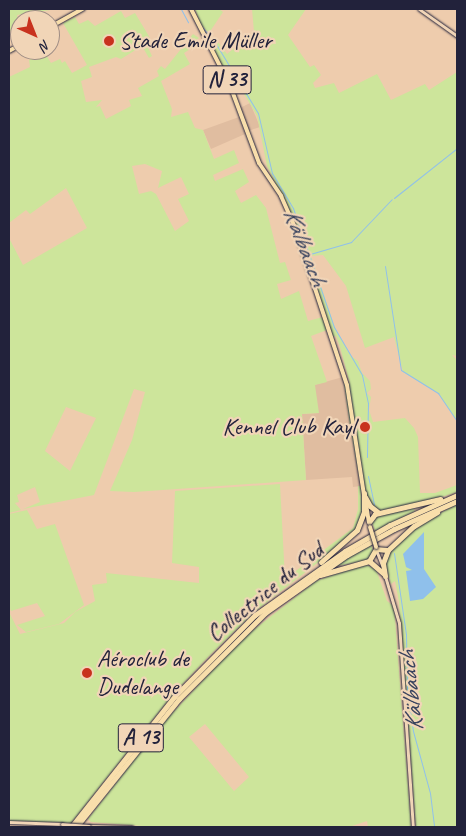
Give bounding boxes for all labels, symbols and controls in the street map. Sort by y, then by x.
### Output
north arrow [10,10,60,60]
place label: Stade Emile Müller [119,27,272,55]
marker: Stade Emile Müller [103,35,115,47]
text: N [36,36,54,55]
road number: N 33 [202,60,252,100]
water label: Kälbaach [277,204,333,290]
place label: Kennel Club Kayl [223,413,355,441]
marker: Kennel Club Kayl [359,421,371,433]
street label: Collectrice du Sud [201,536,329,648]
place label: Aéroclub de Dudelange [97,645,189,701]
water label: Kälbaach [392,649,430,733]
marker: Aéroclub de Dudelange [81,667,93,679]
road number: A 13 [117,718,165,758]

